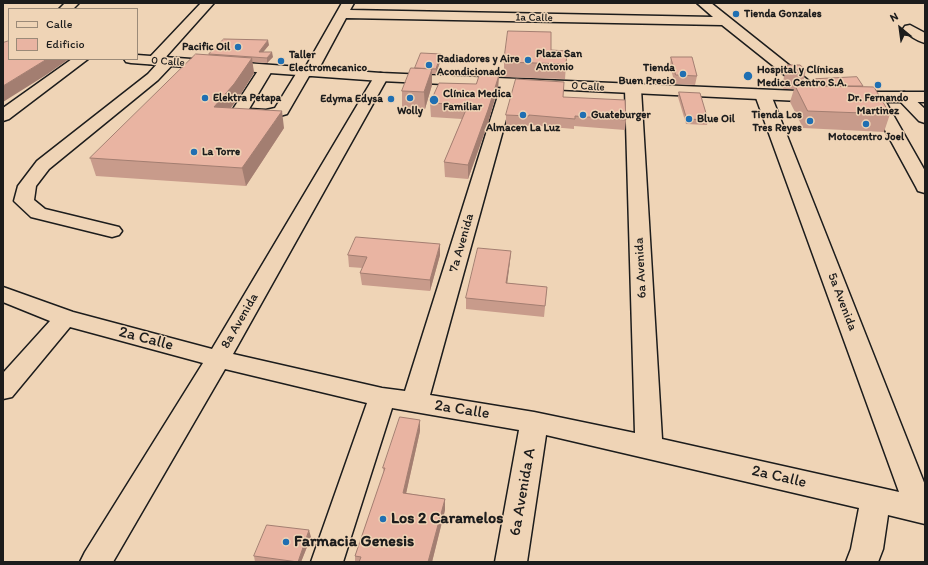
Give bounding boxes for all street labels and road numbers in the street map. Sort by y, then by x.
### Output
street label: 1a Calle [515,11,553,25]
street label: 0 Calle [151,54,185,70]
street label: 0 Calle [571,80,605,94]
street label: 7a Avenida [446,212,478,274]
street label: 6a Avenida [632,237,650,299]
street label: 5a Avenida [824,271,860,333]
street label: 8a Avenida [218,291,262,351]
street label: 2a Calle [117,323,175,355]
street label: 2a Calle [433,396,491,424]
street label: 6a Avenida A [506,447,540,537]
street label: 2a Calle [750,461,808,493]

